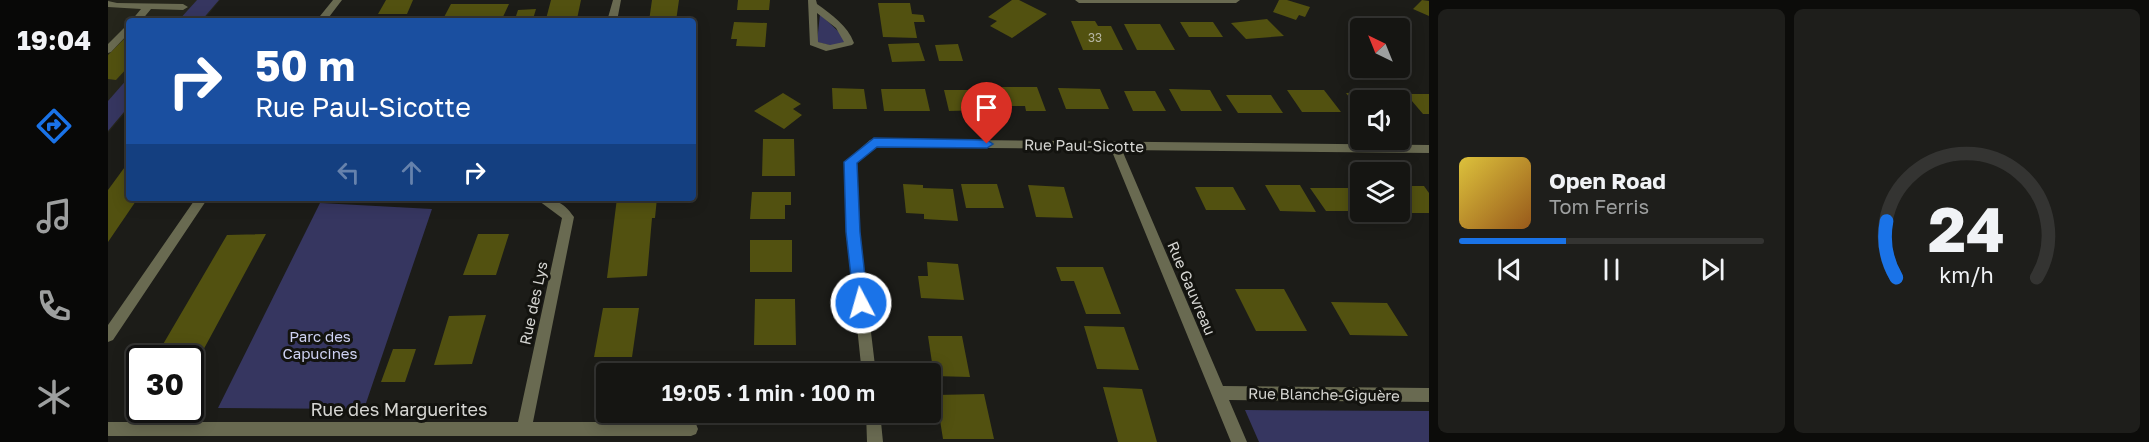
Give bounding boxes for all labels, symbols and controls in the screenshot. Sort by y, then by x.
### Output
north arrow [1350,18,1410,78]
map controls [1350,18,1410,222]
text: 19:04 [17,24,91,56]
house number: 33 [1088,30,1102,45]
text: 50 m [255,40,355,90]
icon: right [156,42,234,120]
pin [961,82,1012,144]
button: sound [1350,90,1410,150]
text: Rue Paul-Sicotte [255,91,471,123]
icon: arrive [970,91,1003,124]
icon: directions [33,105,75,147]
street label: Rue Paul-Sicotte [1024,135,1144,155]
icon: left [332,156,365,189]
icon: ahead [395,156,428,189]
icon: right [458,156,491,189]
button: layers [1350,162,1410,222]
text: Open Road [1549,167,1666,194]
text: 24 [1928,191,2005,266]
text: Tom Ferris [1549,194,1649,218]
icon: music [33,195,75,237]
street label: Rue Gauvreau [1164,239,1220,337]
icon: previous [1493,253,1526,286]
icon: pause [1595,253,1628,286]
icon: next [1696,253,1729,286]
street label: Rue des Lys [515,260,551,346]
text: km/h [1939,262,1994,288]
position arrow [829,271,893,335]
icon: phone [33,285,75,327]
park label: Parc des Capucines [282,327,358,362]
speed limit sign: 30 [126,345,204,423]
icon: climate [33,376,75,418]
text: 19:05 · 1 min · 100 m [662,379,875,406]
street label: Rue Blanche-Giguère [1248,384,1400,404]
street label: Rue des Marguerites [310,398,488,420]

